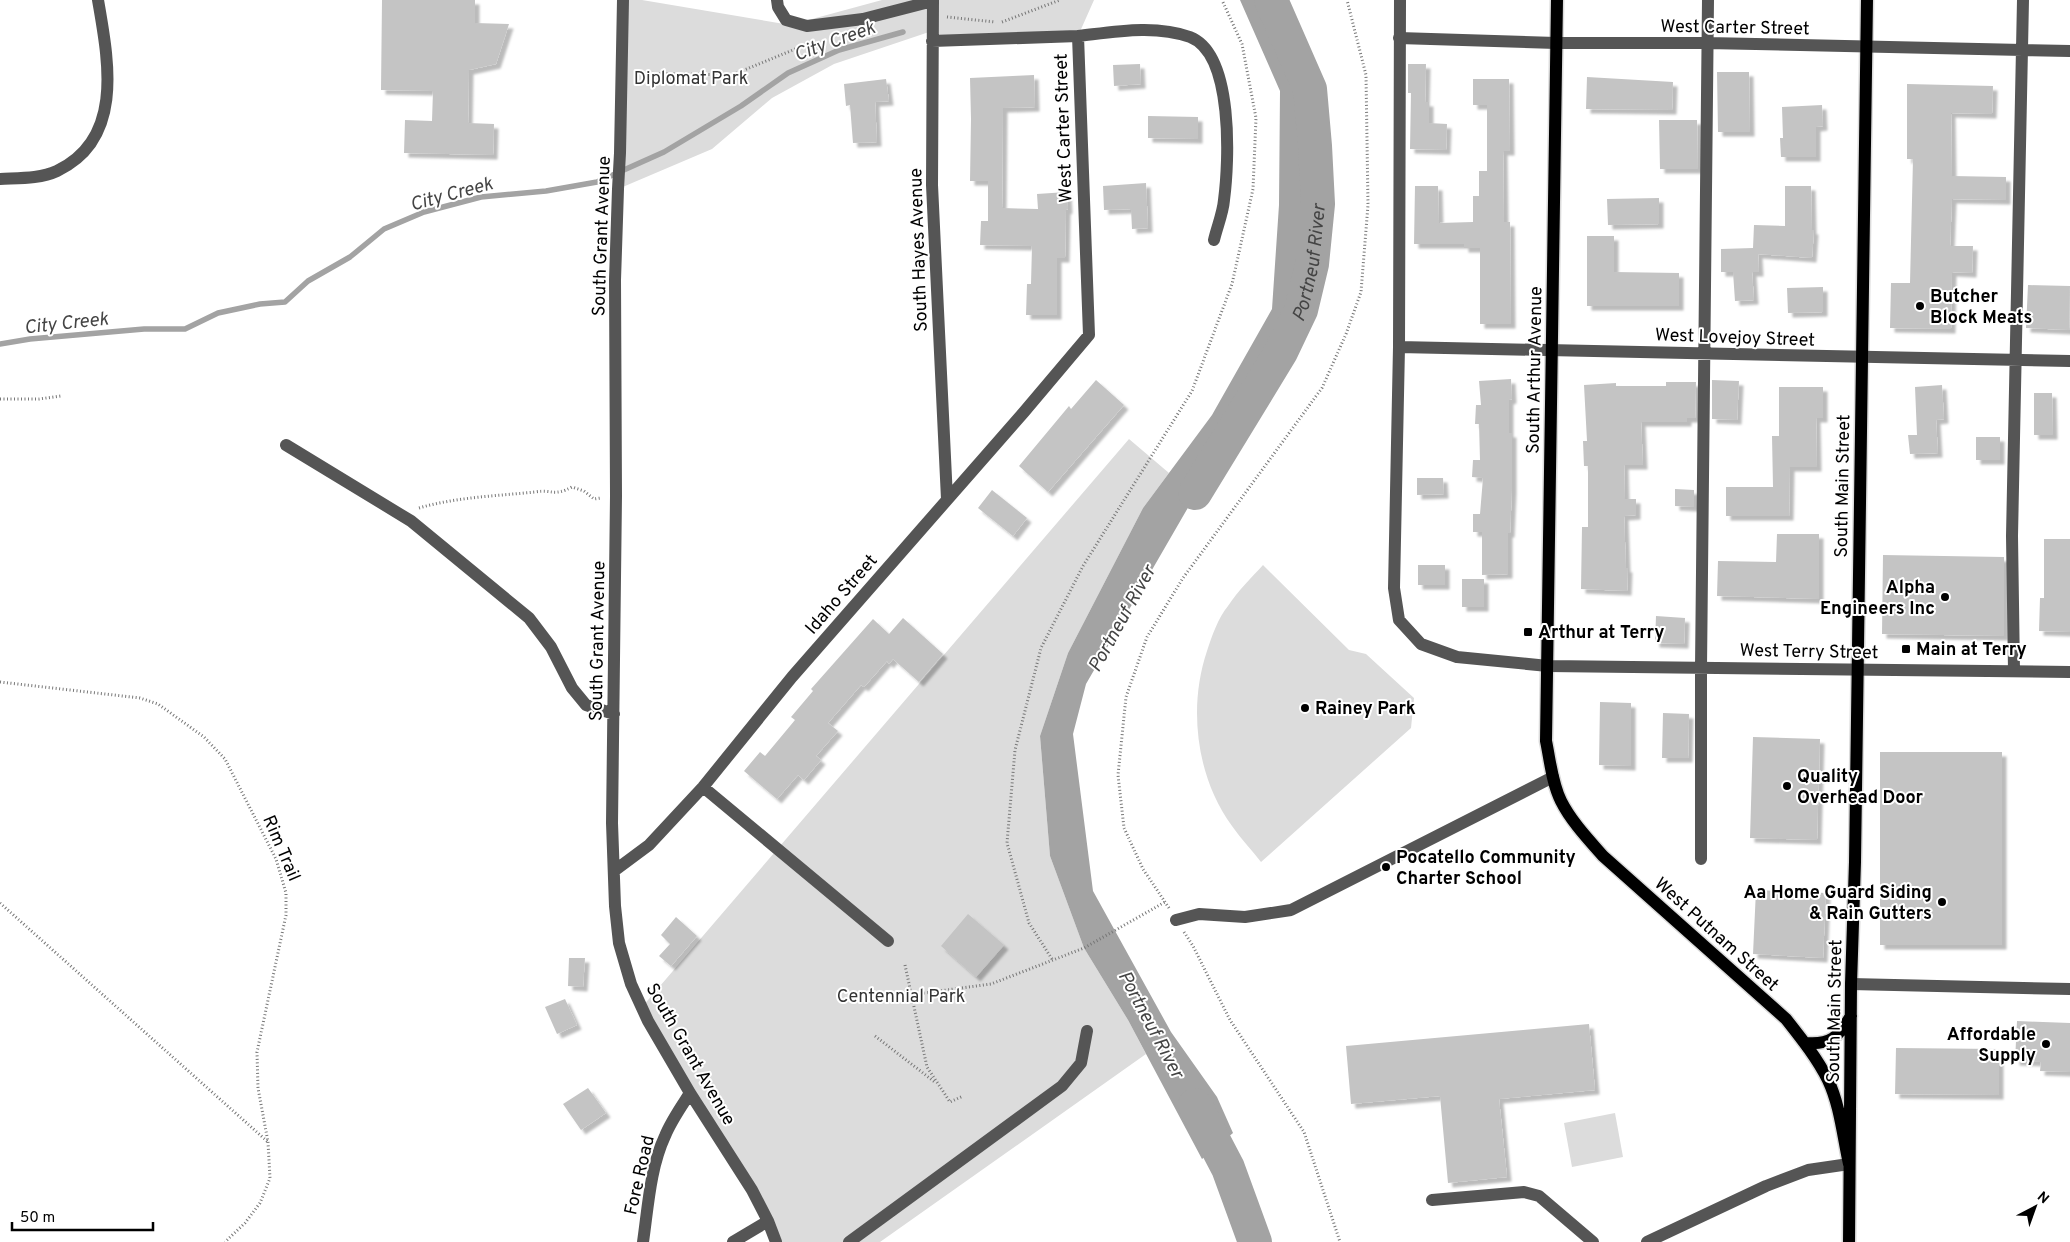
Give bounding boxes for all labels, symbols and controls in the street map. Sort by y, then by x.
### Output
water label: City Creek [791,16,879,68]
street label: West Carter Street [1660,16,1810,41]
street label: West Carter Street [1050,53,1079,203]
park label: Diplomat Park [634,68,748,91]
street label: South Grant Avenue [588,155,617,317]
street label: South Hayes Avenue [905,168,934,332]
water label: City Creek [408,172,496,217]
water label: Portneuf River [1287,201,1332,326]
street label: South Arthur Avenue [1523,286,1548,454]
place label: Butcher Block Meats [1930,286,2032,330]
marker: Butcher Block Meats [1914,300,1926,312]
water label: City Creek [23,308,110,340]
street label: West Lovejoy Street [1654,324,1815,353]
street label: South Main Street [1831,414,1856,558]
street label: Idaho Street [801,550,883,640]
water label: Portneuf River [1084,560,1163,677]
street label: South Grant Avenue [586,561,611,721]
place label: Alpha Engineers Inc [1820,577,1935,621]
marker: Alpha Engineers Inc [1939,591,1951,603]
place label: Arthur at Terry [1538,622,1664,645]
marker: Arthur at Terry [1522,626,1534,638]
place label: Main at Terry [1916,639,2027,662]
street label: West Terry Street [1739,640,1879,665]
marker: Main at Terry [1900,643,1912,655]
place label: Rainey Park [1315,698,1416,721]
marker: Rainey Park [1299,702,1311,714]
place label: Quality Overhead Door [1797,766,1923,810]
marker: Quality Overhead Door [1781,780,1793,792]
street label: Rim Trail [256,812,305,885]
place label: Pocatello Community Charter School [1396,847,1576,891]
marker: Pocatello Community Charter School [1380,861,1392,873]
street label: West Putnam Street [1649,873,1783,997]
place label: Aa Home Guard Siding & Rain Gutters [1743,882,1932,926]
marker: Aa Home Guard Siding & Rain Gutters [1936,896,1948,908]
street label: South Main Street [1823,939,1848,1083]
water label: Portneuf River [1112,967,1189,1084]
street label: South Grant Avenue [640,979,740,1130]
park label: Centennial Park [837,986,965,1009]
place label: Affordable Supply [1947,1024,2036,1068]
marker: Affordable Supply [2040,1038,2052,1050]
street label: Fore Road [620,1133,661,1217]
north arrow [2010,1182,2060,1232]
text: N [2033,1189,2052,1208]
scale bar [12,1200,154,1232]
text: 50 m [20,1209,55,1228]

